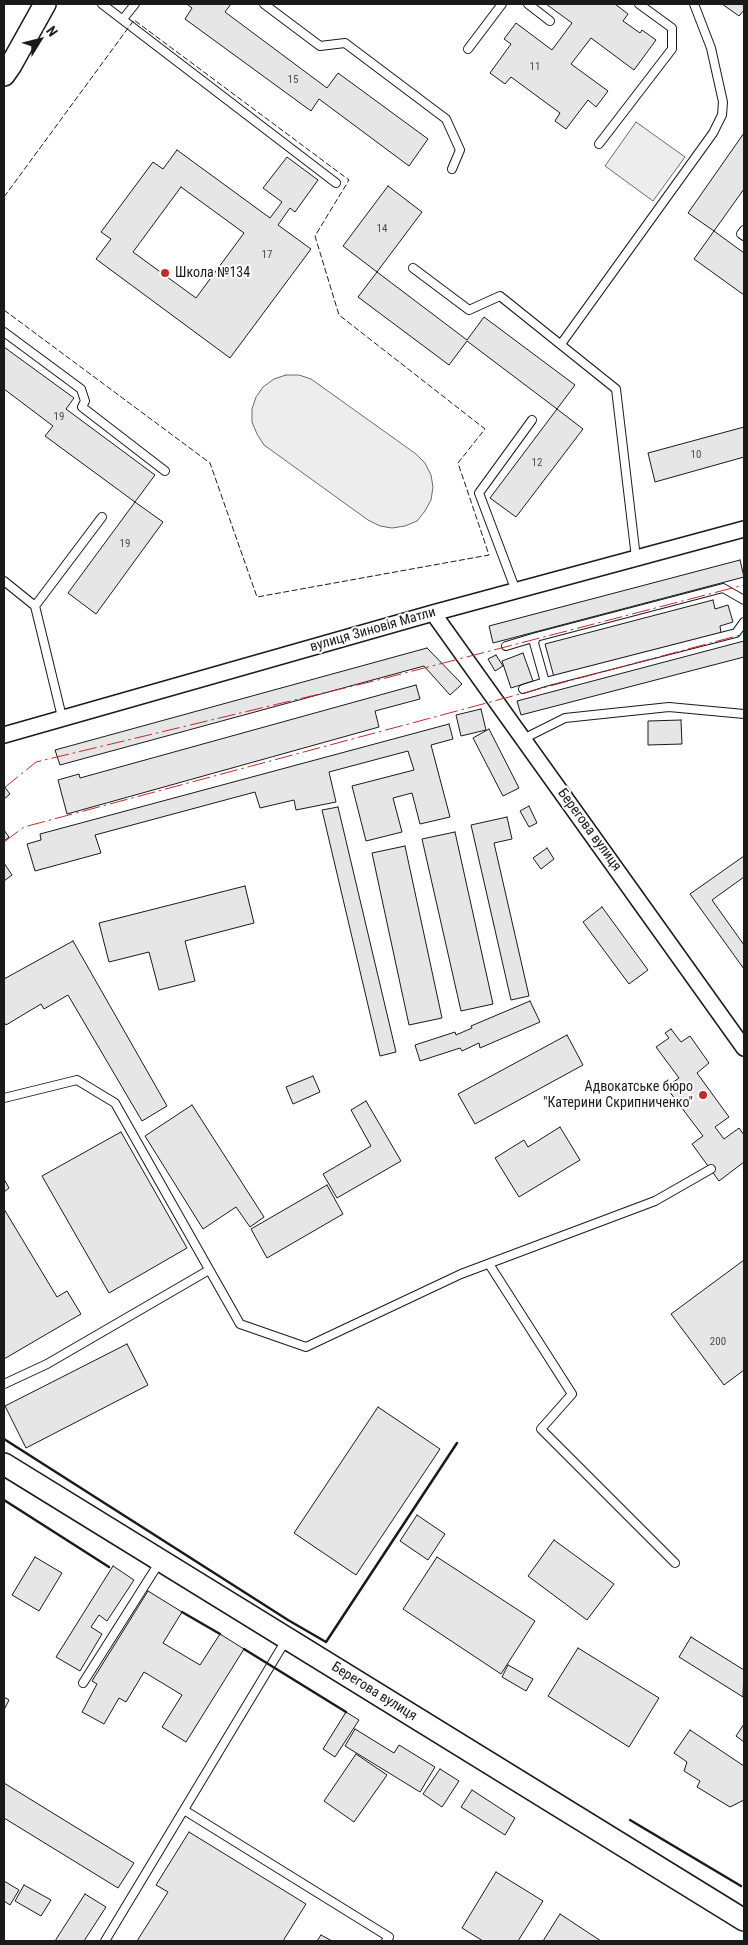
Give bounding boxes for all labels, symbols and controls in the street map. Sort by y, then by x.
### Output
north arrow [15,15,65,65]
text: N [43,23,61,39]
house number: 11 [530,60,540,74]
house number: 15 [288,73,298,87]
house number: 14 [377,222,387,236]
house number: 17 [262,248,272,262]
place label: Школа №134 [175,265,250,281]
marker: Школа №134 [159,267,171,279]
house number: 19 [54,410,64,424]
house number: 10 [691,448,701,462]
house number: 12 [532,456,542,470]
house number: 19 [120,537,130,551]
street label: вулиця Зиновія Матли [308,604,438,656]
street label: Берегова вулиця [553,786,625,874]
place label: Адвокатське бюро "Катерини Скрипниченко" [543,1079,693,1112]
marker: Адвокатське бюро "Катерини Скрипниченко" [697,1089,709,1101]
house number: 200 [710,1335,726,1349]
street label: Берегова вулиця [328,1659,420,1725]

